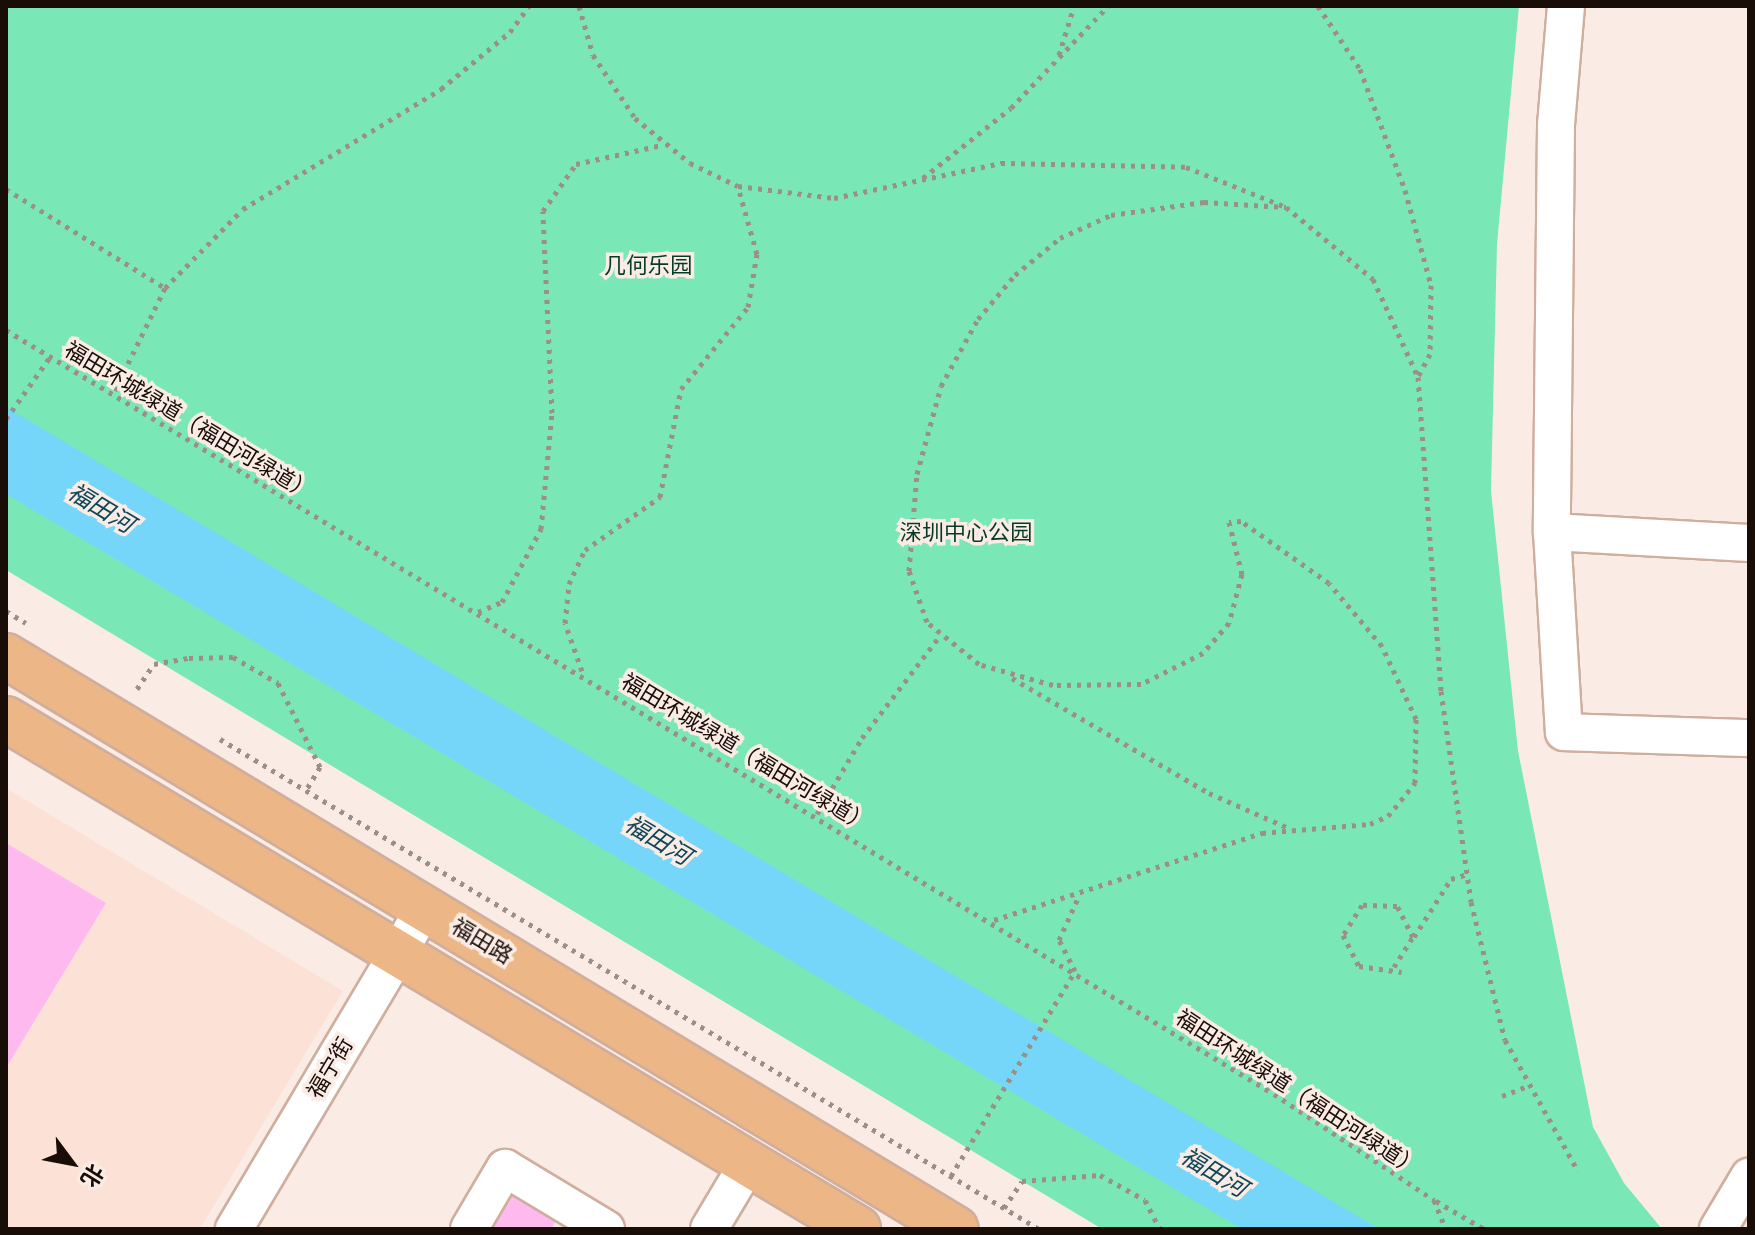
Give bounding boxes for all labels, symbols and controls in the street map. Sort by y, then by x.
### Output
park label: 几何乐园 [604,253,692,279]
street label: 福田环城绿道（福田河绿道） [60,336,318,506]
water label: 福田河 [63,477,139,539]
park label: 深圳中心公园 [900,520,1032,546]
street label: 福田环城绿道（福田河绿道） [617,668,875,838]
water label: 福田河 [620,809,696,871]
street label: 福田路 [447,913,517,969]
street label: 福田环城绿道（福田河绿道） [1171,1004,1425,1182]
street label: 福宁街 [302,1033,358,1103]
north arrow [32,1123,112,1203]
water label: 福田河 [1176,1141,1252,1203]
text: 北 [72,1157,113,1194]

